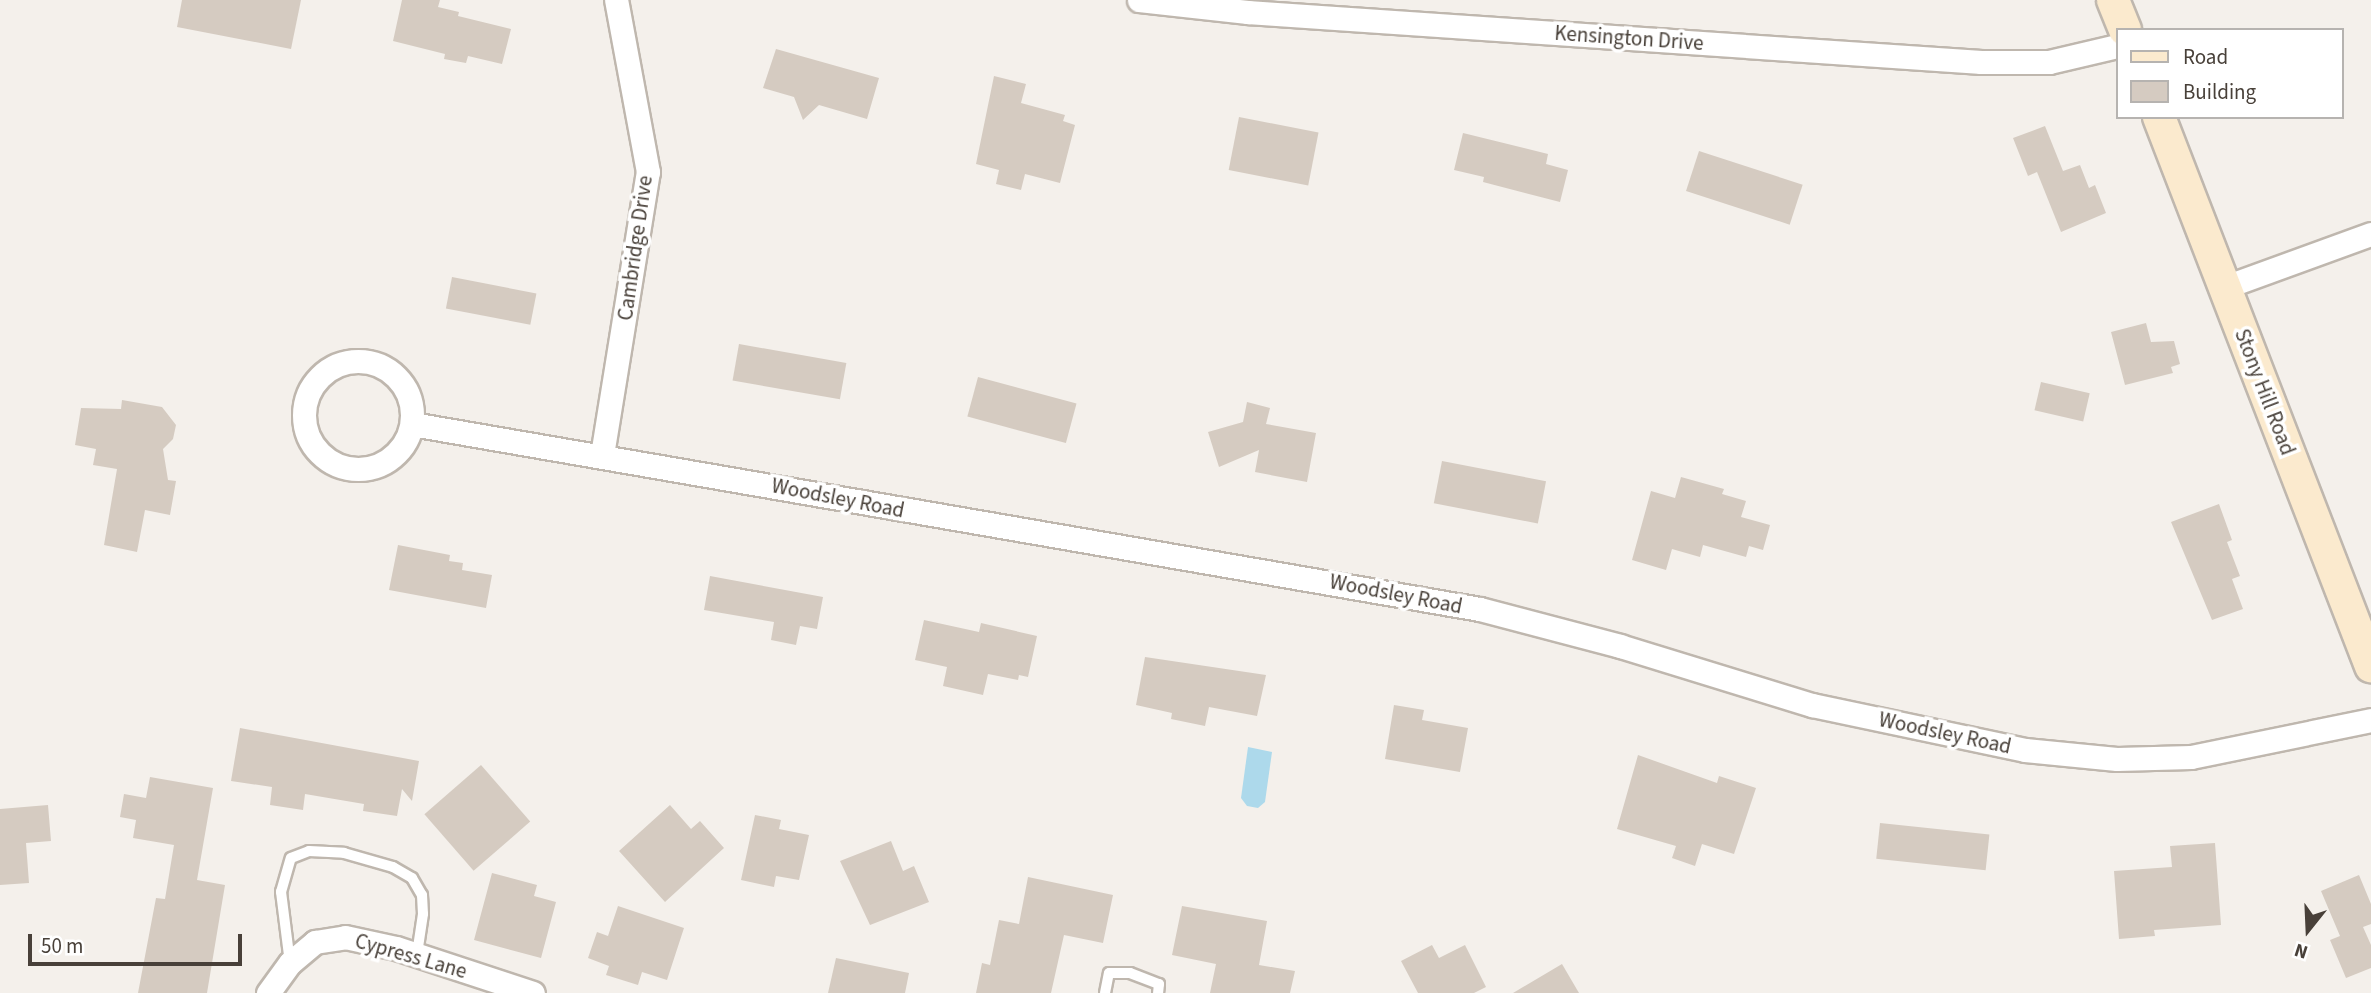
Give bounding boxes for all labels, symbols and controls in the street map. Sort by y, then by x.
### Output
street label: Kensington Drive [1554,20,1704,56]
legend [2116,28,2343,119]
text: Road [2183,42,2228,72]
text: Building [2183,77,2256,107]
street label: Cambridge Drive [612,174,658,322]
street label: Stony Hill Road [2229,325,2301,459]
street label: Woodsley Road [769,473,907,523]
street label: Woodsley Road [1327,569,1465,619]
street label: Woodsley Road [1877,707,2013,759]
north arrow [2273,895,2343,965]
scale bar [32,920,245,964]
street label: Cypress Lane [352,928,470,984]
text: 50 m [41,931,83,961]
text: N [2291,936,2312,965]

